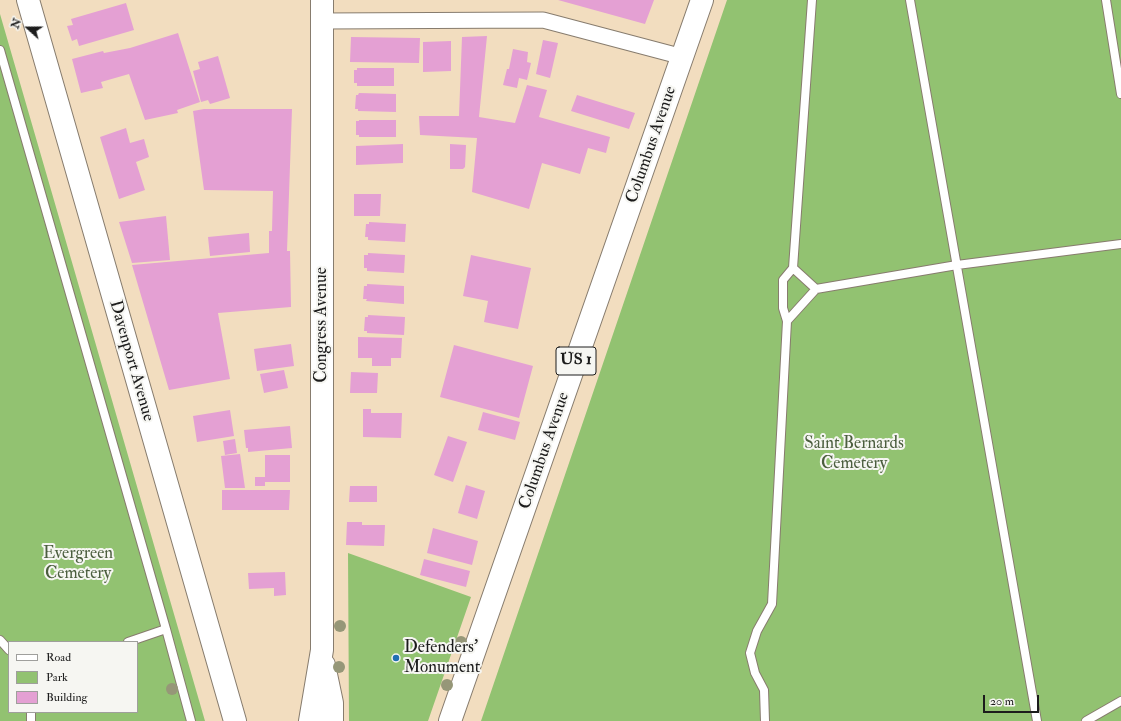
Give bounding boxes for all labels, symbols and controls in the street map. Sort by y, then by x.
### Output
north arrow [8,8,48,48]
text: N [8,17,24,30]
street label: Columbus Avenue [622,84,682,206]
street label: Congress Avenue [312,267,332,383]
street label: Davenport Avenue [104,298,158,424]
road number: US 1 [556,347,596,375]
street label: Columbus Avenue [515,390,575,512]
park label: Saint Bernards Cemetery [804,434,904,474]
park label: Evergreen Cemetery [43,544,113,584]
place label: Defenders’ Monument [404,638,480,678]
legend [8,641,138,713]
text: Road [46,650,71,665]
marker: Defenders’ Monument [391,653,401,663]
text: Park [46,670,68,685]
scale bar [985,687,1041,713]
text: Building [46,690,87,705]
text: 20 m [990,694,1014,709]

